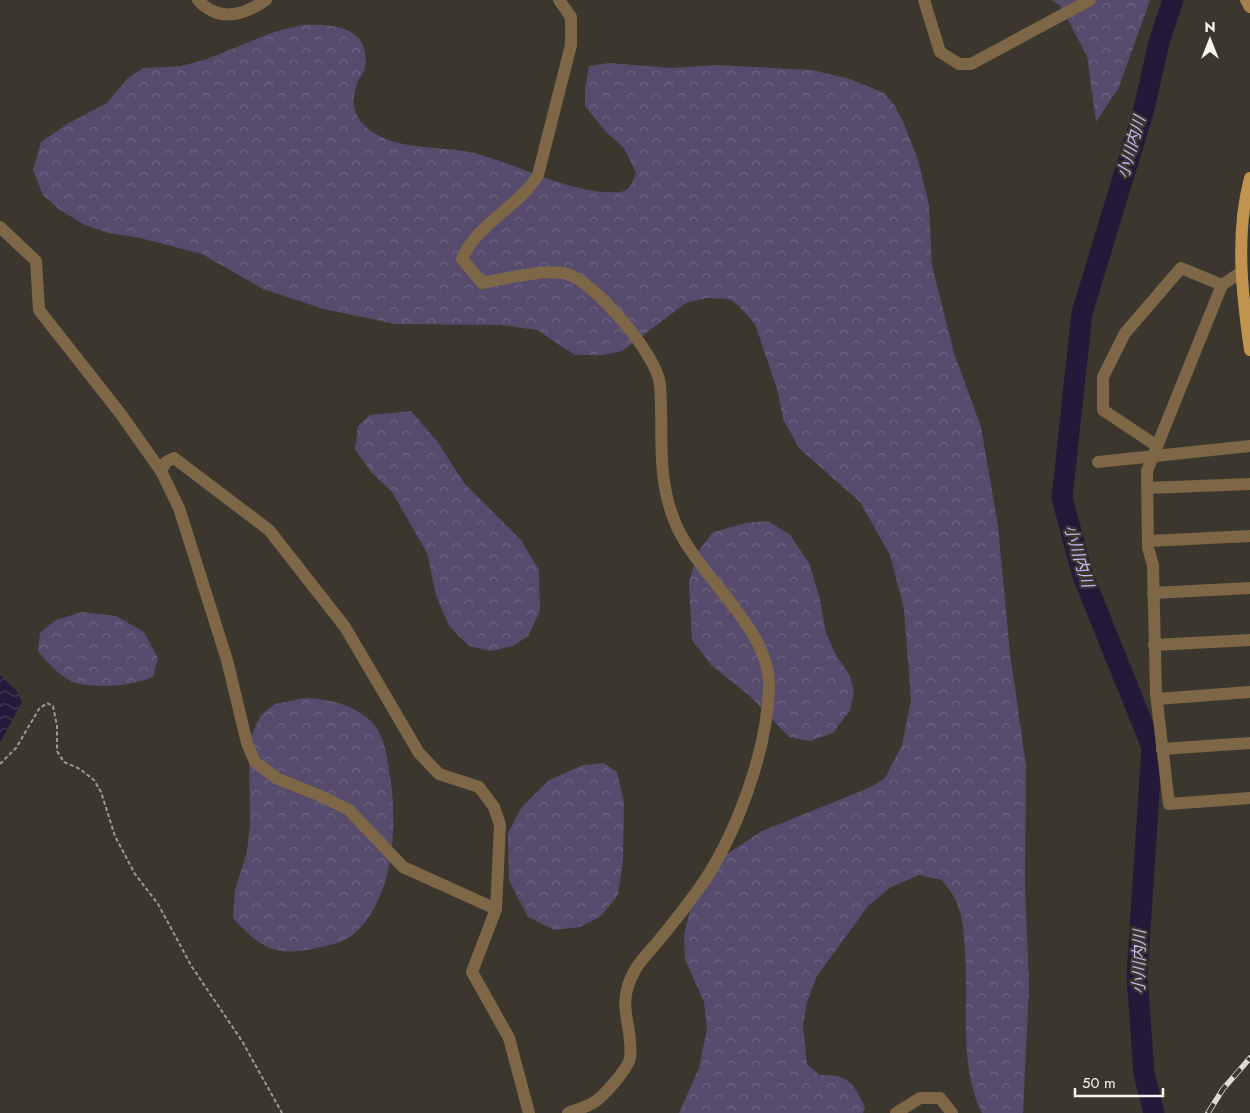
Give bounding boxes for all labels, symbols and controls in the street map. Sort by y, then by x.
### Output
north arrow [1185,15,1235,65]
text: N [1204,17,1216,37]
water label: 小川内川 [1111,111,1151,181]
water label: 小川内川 [1059,522,1100,592]
water label: 小川内川 [1127,928,1151,994]
scale bar [1075,1066,1162,1098]
text: 50 m [1082,1072,1116,1094]

